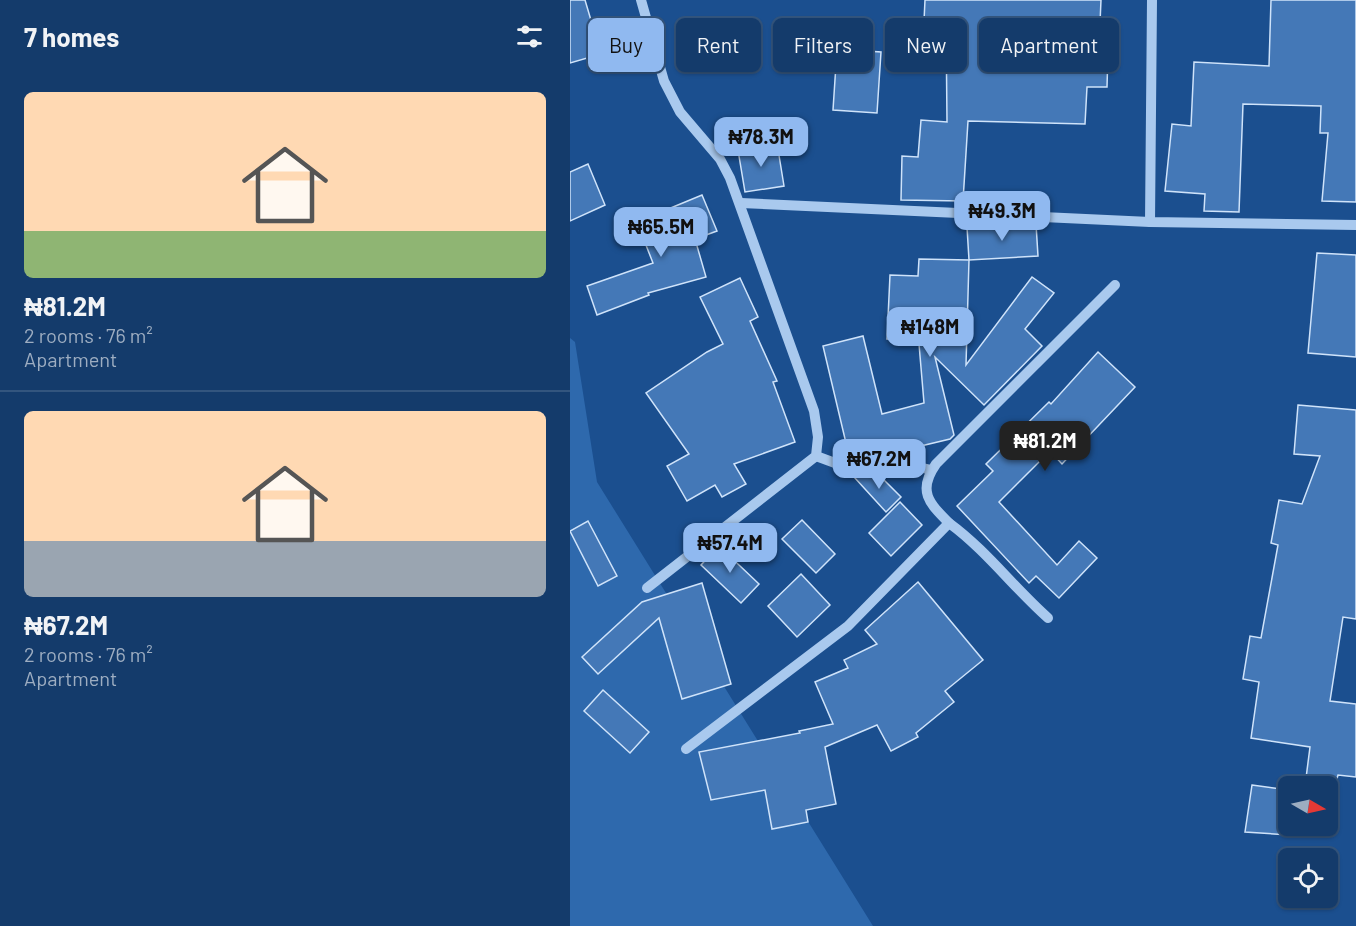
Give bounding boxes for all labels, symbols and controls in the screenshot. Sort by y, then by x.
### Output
chip: Buy [588,18,664,72]
chip: Rent [676,18,761,72]
chip: Filters [773,18,873,72]
chip: New [885,18,967,72]
chip: Apartment [979,18,1119,72]
icon: filters [513,20,546,53]
text: 7 homes [24,21,119,52]
pin: ₦78.3M [712,117,810,168]
text: ₦78.3M [728,124,794,148]
icon: home [231,131,339,239]
pin: ₦49.3M [953,191,1051,242]
text: ₦49.3M [968,198,1036,222]
pin: ₦65.5M [612,207,710,258]
text: ₦65.5M [628,214,694,238]
text: ₦81.2M [24,290,106,321]
pin: ₦148M [888,307,972,358]
text: ₦148M [901,314,959,338]
text: 2 rooms · 76 m² [24,323,153,347]
text: Apartment [24,347,117,371]
pin: ₦81.2M [996,421,1094,472]
text: ₦81.2M [1013,428,1077,452]
pin: ₦67.2M [830,439,928,490]
text: ₦67.2M [847,446,911,470]
icon: home [231,450,339,558]
pin: ₦57.4M [681,523,779,574]
text: ₦57.4M [697,530,763,554]
text: ₦67.2M [24,609,108,640]
text: 2 rooms · 76 m² [24,642,153,666]
text: Apartment [24,666,117,690]
north arrow [1278,776,1338,836]
map controls [1278,776,1338,908]
button: locate [1278,848,1338,908]

